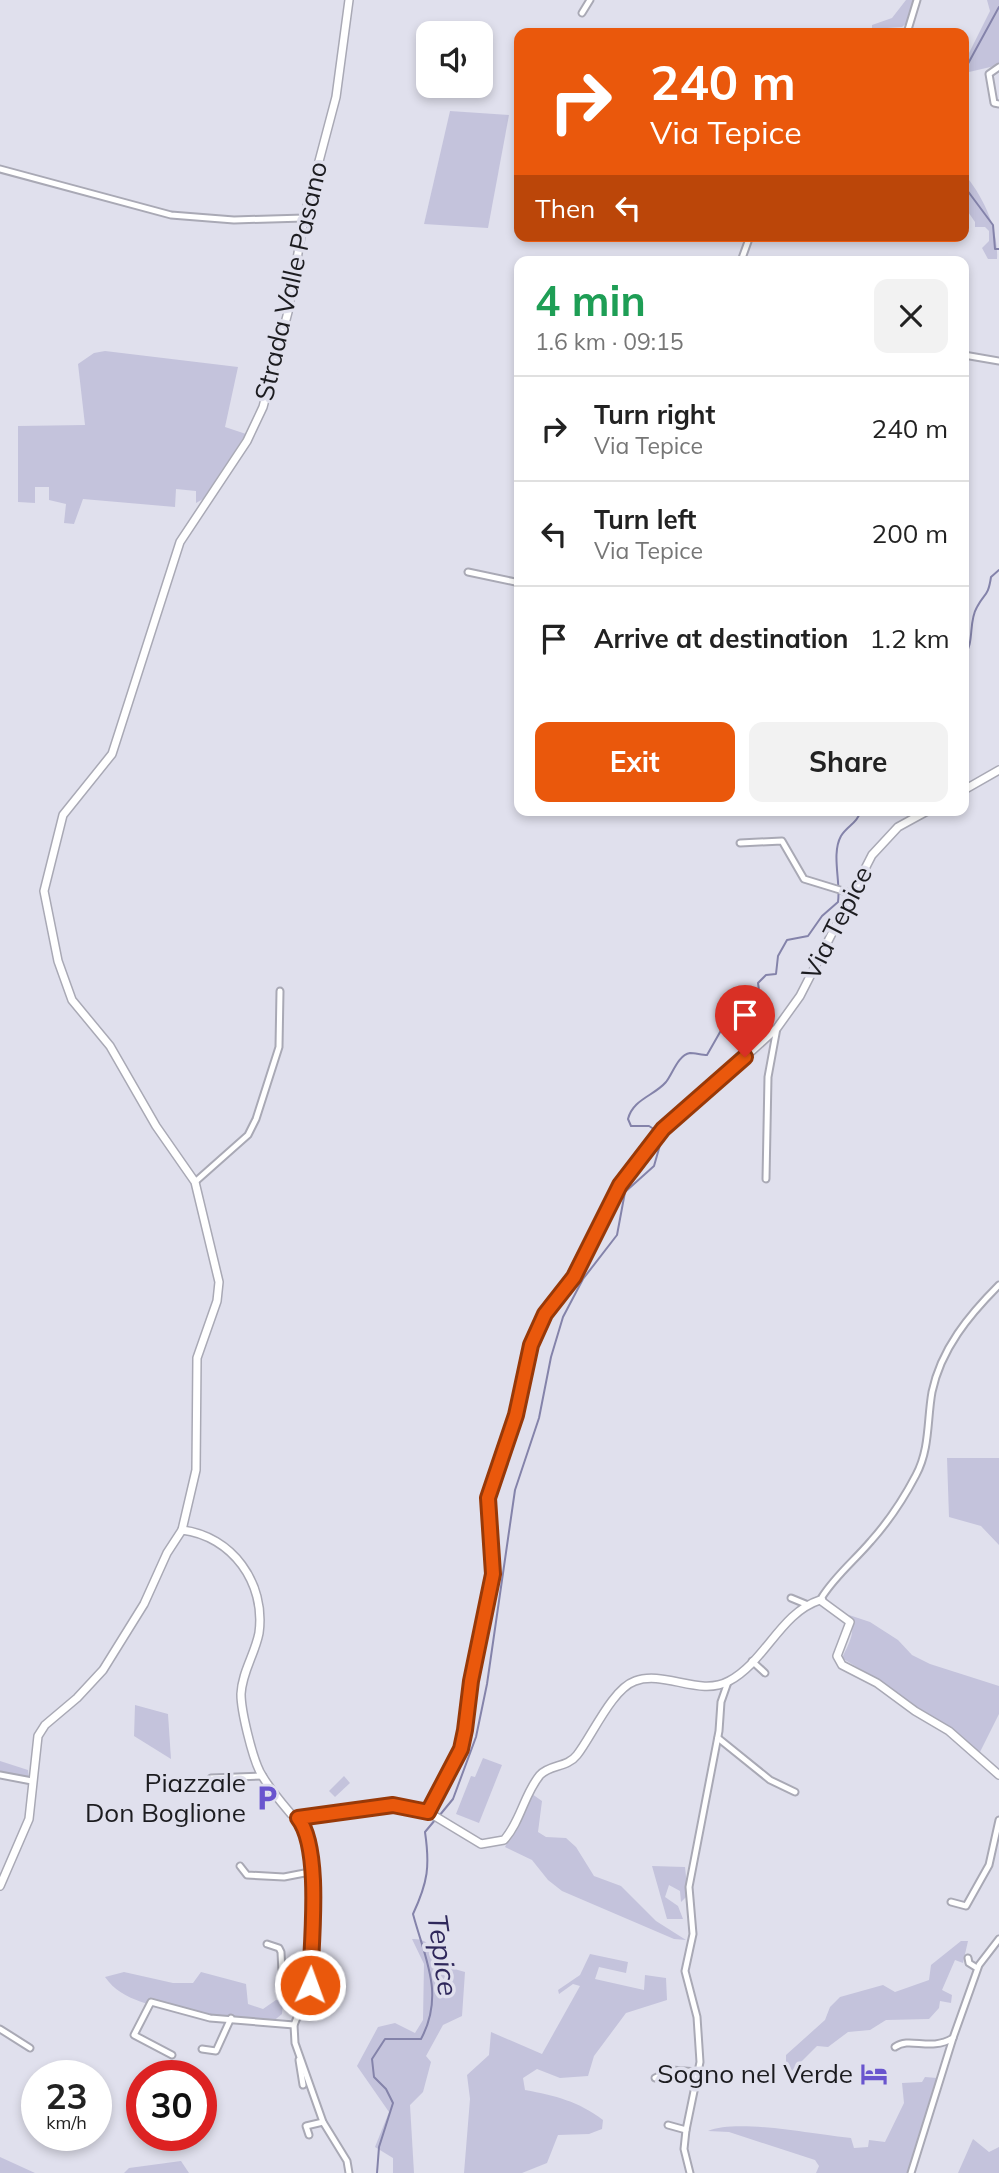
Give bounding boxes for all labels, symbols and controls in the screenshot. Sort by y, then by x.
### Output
map controls [416,21,493,98]
button: sound [416,21,493,98]
text: 240 m [650,51,796,112]
icon: right [535,56,626,147]
text: Via Tepice [650,112,802,152]
street label: Strada Valle Pasano [247,158,334,404]
icon: left [609,189,647,227]
text: Then [535,192,595,225]
text: 4 min [535,274,646,327]
button: close [874,279,948,353]
text: 1.6 km · 09:15 [535,327,684,356]
text: Turn right [594,398,715,431]
icon: right [535,410,573,448]
text: 240 m [872,412,948,445]
text: Via Tepice [594,431,703,460]
text: Turn left [594,503,696,536]
icon: left [535,515,573,553]
text: 200 m [872,517,948,550]
text: Via Tepice [594,536,703,565]
icon: arrive [535,620,573,658]
text: Arrive at destination [594,622,849,655]
text: 1.2 km [870,622,950,655]
button: Exit [535,722,735,802]
button: Share [749,722,948,802]
street label: Via Tepice [794,860,879,985]
pin [715,985,775,1057]
icon: arrive [726,996,764,1034]
place label: Piazzale Don Boglione [85,1766,246,1829]
parking icon: Piazzale Don Boglione [252,1783,282,1813]
water label: Tepice [420,1912,467,1998]
position arrow [273,1948,347,2022]
place label: Sogno nel Verde [657,2057,853,2090]
hotel icon: Sogno nel Verde [859,2059,889,2089]
speed limit sign: 30 [126,2060,217,2151]
text: 23 [45,2074,88,2118]
text: km/h [46,2111,87,2134]

